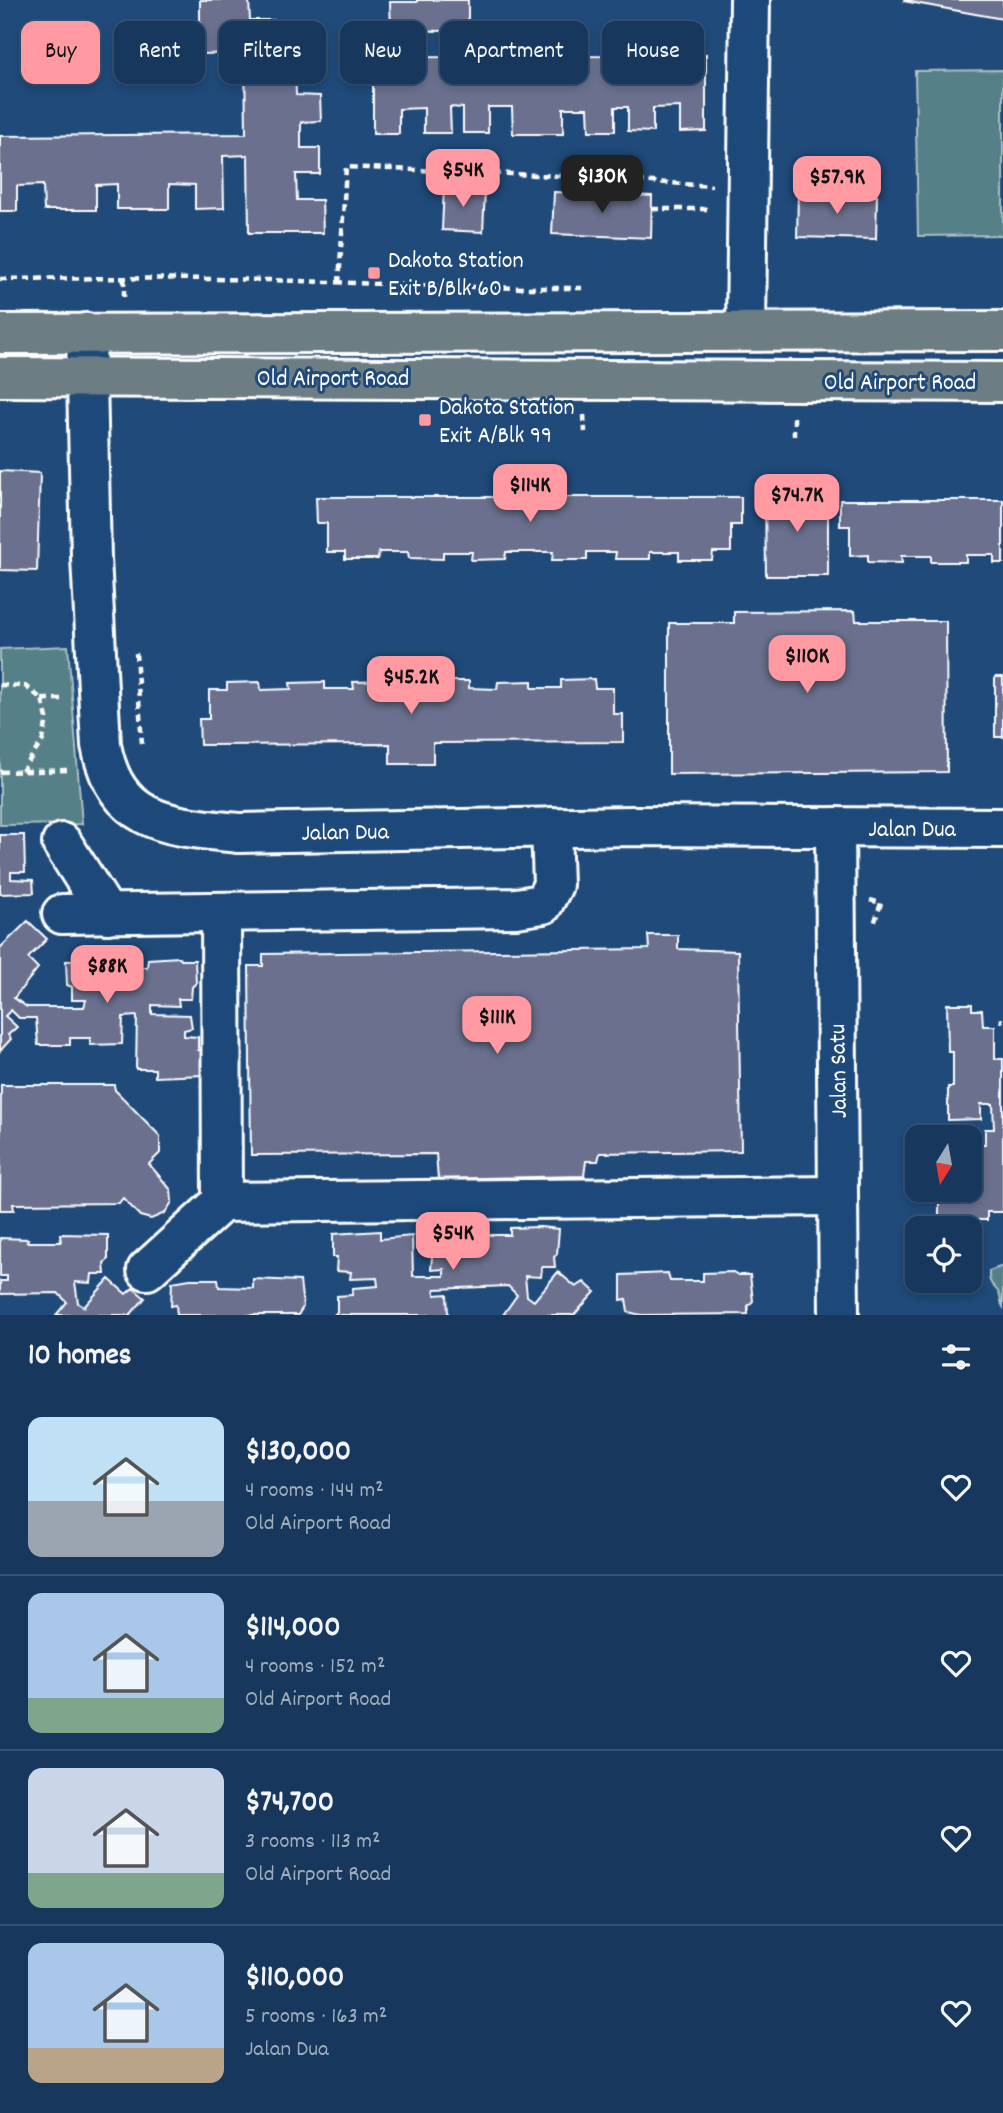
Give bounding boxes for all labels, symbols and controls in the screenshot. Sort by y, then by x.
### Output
chip: Buy [21,21,100,84]
chip: Rent [114,21,205,84]
chip: Filters [219,21,326,84]
chip: New [340,21,426,84]
chip: Apartment [440,21,588,84]
chip: House [602,21,704,84]
pin: $54K [422,150,504,209]
text: $54K [442,155,484,188]
pin: $130K [553,156,651,215]
pin: $57.9K [780,156,894,216]
text: $130K [577,161,627,194]
text: $57.9K [809,162,865,195]
place label: Dakota Station Exit B/Blk 60 [388,245,523,307]
marker: Dakota Station Exit B/Blk 60 [366,265,382,281]
street label: Old Airport Road [257,363,409,397]
street label: Old Airport Road [824,367,976,401]
place label: Dakota Station Exit A/Blk 99 [439,392,574,454]
marker: Dakota Station Exit A/Blk 99 [417,412,433,428]
pin: $114K [481,464,579,524]
text: $114K [509,470,551,503]
pin: $74.7K [740,475,854,534]
text: $74.7K [770,480,824,513]
pin: $110K [758,636,856,695]
text: $110K [785,641,829,674]
pin: $45.2K [354,656,468,716]
text: $45.2K [383,662,439,695]
street label: Jalan Dua [868,814,957,848]
street label: Jalan Dua [301,816,390,852]
pin: $88K [66,946,148,1005]
text: $88K [87,951,127,984]
pin: $111K [448,996,546,1056]
text: $111K [478,1002,516,1035]
street label: Jalan Satu [822,1023,858,1119]
north arrow [905,1125,982,1202]
map controls [905,1125,982,1293]
pin: $54K [412,1212,494,1272]
button: locate [905,1216,982,1293]
text: $54K [432,1218,474,1251]
text: 10 homes [28,1336,131,1379]
icon: filters [937,1338,975,1376]
text: $130,000 [245,1432,351,1475]
icon: home [84,1445,168,1529]
icon: heart [937,1468,975,1506]
text: 4 rooms · 144 m² [245,1475,384,1508]
text: Old Airport Road [245,1508,391,1541]
text: $114,000 [245,1608,341,1651]
icon: home [84,1621,168,1705]
icon: heart [937,1644,975,1682]
text: 4 rooms · 152 m² [245,1651,385,1684]
text: Old Airport Road [245,1684,391,1717]
text: $74,700 [245,1783,334,1826]
icon: home [84,1796,168,1880]
icon: heart [937,1819,975,1857]
text: 3 rooms · 113 m² [245,1826,381,1859]
text: Old Airport Road [245,1859,391,1892]
text: $110,000 [245,1958,344,2001]
icon: home [84,1971,168,2055]
icon: heart [937,1994,975,2032]
text: 5 rooms · 163 m² [245,2001,387,2034]
text: Jalan Dua [245,2034,329,2067]

